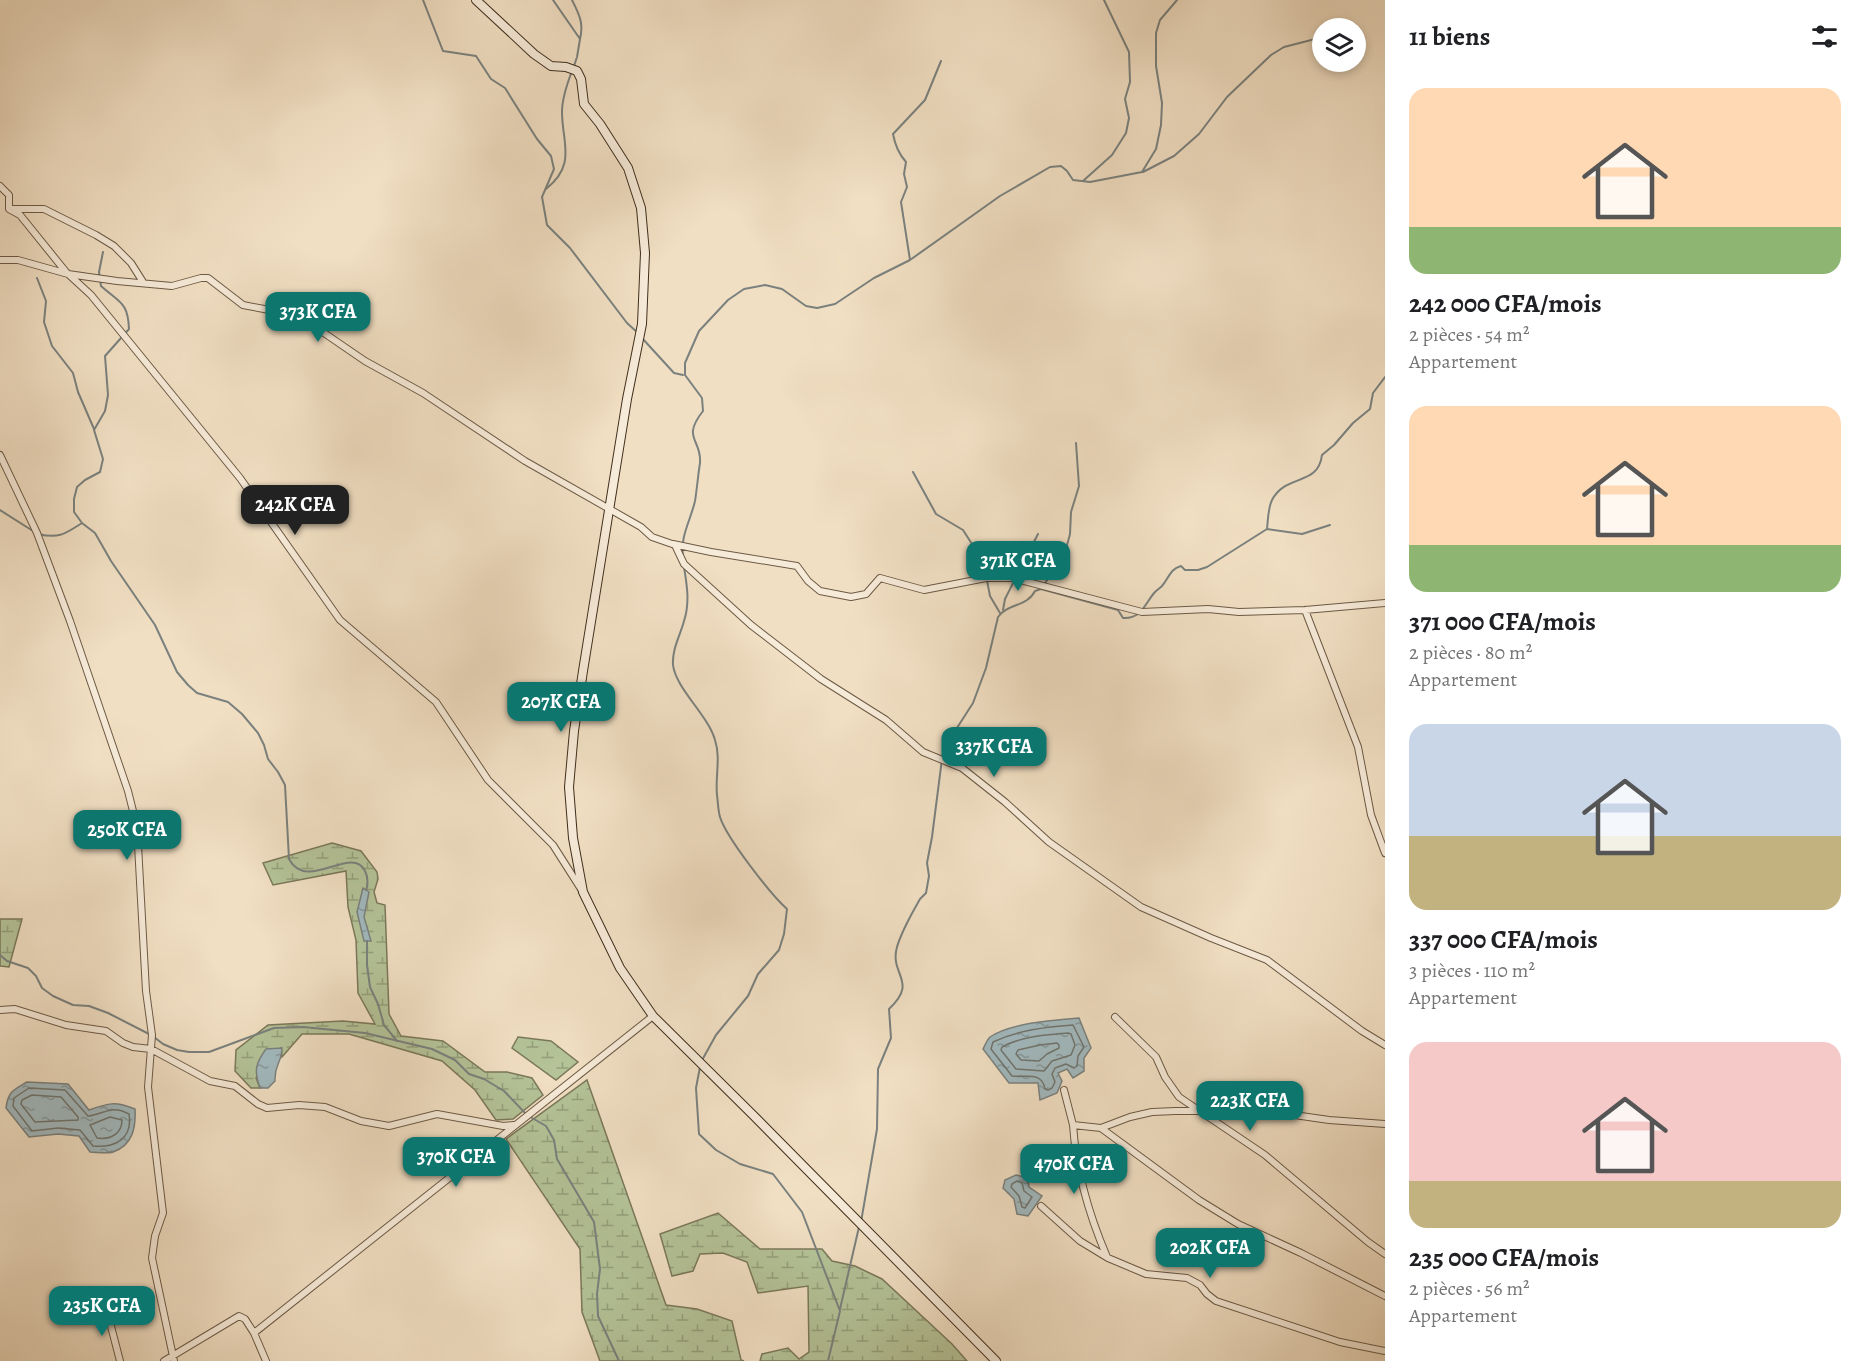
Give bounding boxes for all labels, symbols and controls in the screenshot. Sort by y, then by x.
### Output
map controls [1312,18,1366,72]
button: layers [1312,18,1366,72]
text: 11 biens [1409,19,1490,54]
icon: filters [1808,20,1841,53]
icon: home [1571,127,1679,235]
text: 242 000 CFA/mois [1409,286,1602,321]
pin: 373K CFA [256,292,380,343]
text: 373K CFA [279,298,357,325]
text: 2 pièces · 54 m² [1409,321,1530,348]
text: Appartement [1409,348,1517,375]
icon: home [1571,445,1679,553]
pin: 242K CFA [233,485,357,536]
text: 242K CFA [255,491,335,518]
pin: 371K CFA [956,541,1080,592]
text: 371K CFA [980,547,1056,574]
text: 371 000 CFA/mois [1409,604,1596,639]
text: 2 pièces · 80 m² [1409,639,1532,666]
text: Appartement [1409,666,1517,693]
pin: 207K CFA [499,682,623,733]
text: 207K CFA [521,688,601,715]
pin: 337K CFA [932,727,1056,778]
text: 337K CFA [955,733,1033,760]
icon: home [1571,763,1679,871]
pin: 250K CFA [65,810,189,861]
text: 250K CFA [87,816,167,843]
text: 337 000 CFA/mois [1409,922,1598,957]
text: 3 pièces · 110 m² [1409,957,1535,984]
text: Appartement [1409,984,1517,1011]
pin: 223K CFA [1188,1081,1312,1132]
icon: home [1571,1081,1679,1189]
text: 223K CFA [1210,1087,1290,1114]
pin: 370K CFA [394,1137,518,1188]
text: 370K CFA [417,1143,495,1170]
pin: 470K CFA [1012,1144,1136,1195]
text: 470K CFA [1034,1150,1114,1177]
pin: 202K CFA [1148,1228,1272,1279]
text: 202K CFA [1170,1234,1250,1261]
text: 235 000 CFA/mois [1409,1240,1599,1275]
text: 2 pièces · 56 m² [1409,1275,1530,1302]
pin: 235K CFA [40,1286,164,1337]
text: 235K CFA [63,1292,141,1319]
text: Appartement [1409,1302,1517,1329]

